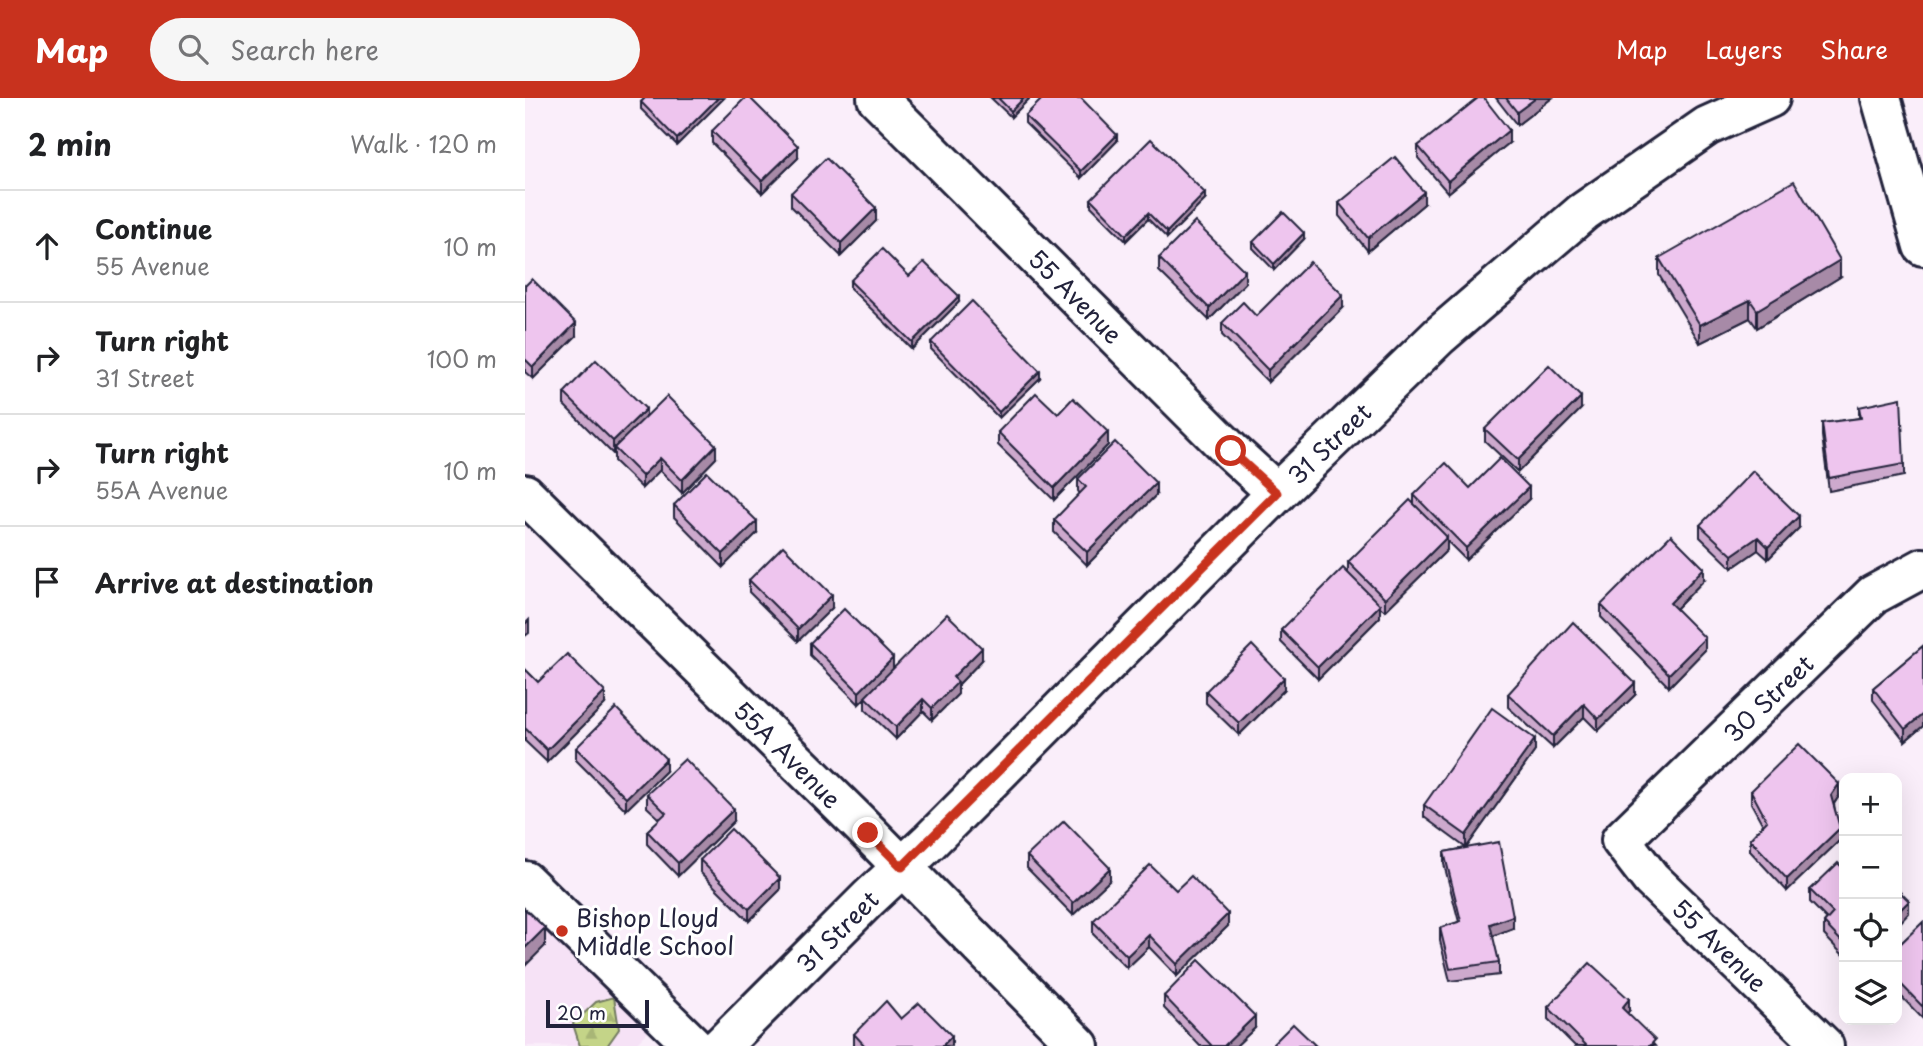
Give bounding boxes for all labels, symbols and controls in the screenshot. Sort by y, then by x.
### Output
search box [150,18,640,81]
text: Map [35,24,108,74]
icon: search [174,30,212,68]
text: Search here [230,30,379,69]
text: Map [1616,31,1667,67]
text: Layers [1705,31,1782,67]
text: Share [1820,31,1888,67]
text: 2 min [28,121,112,166]
text: Walk · 120 m [350,126,497,161]
text: Continue [95,209,212,248]
icon: ahead [28,227,66,265]
text: 10 m [443,229,497,264]
street label: 55 Avenue [1021,241,1131,351]
text: 55 Avenue [95,248,210,283]
text: Turn right [95,321,229,360]
icon: right [28,339,66,377]
text: 100 m [427,341,497,376]
text: 31 Street [95,360,194,395]
street label: 31 Street [1279,394,1379,492]
text: Turn right [95,433,229,472]
route start [1215,435,1246,466]
icon: right [28,451,66,489]
text: 10 m [443,453,497,488]
text: 55A Avenue [95,472,228,507]
icon: arrive [28,563,66,601]
text: Arrive at destination [95,563,374,602]
street label: 30 Street [1715,646,1821,750]
street label: 55A Avenue [726,692,850,816]
map controls [1839,773,1902,1025]
button: + [1839,773,1902,836]
route end [852,817,883,848]
button: − [1839,836,1902,899]
street label: 31 Street [788,881,887,980]
street label: 55 Avenue [1664,890,1776,1000]
place label: Bishop Lloyd Middle School [576,899,734,963]
button: locate [1839,899,1902,962]
marker: Bishop Lloyd Middle School [554,923,570,939]
button: layers [1839,962,1902,1025]
scale bar [546,997,649,1029]
text: 20 m [557,998,606,1026]

